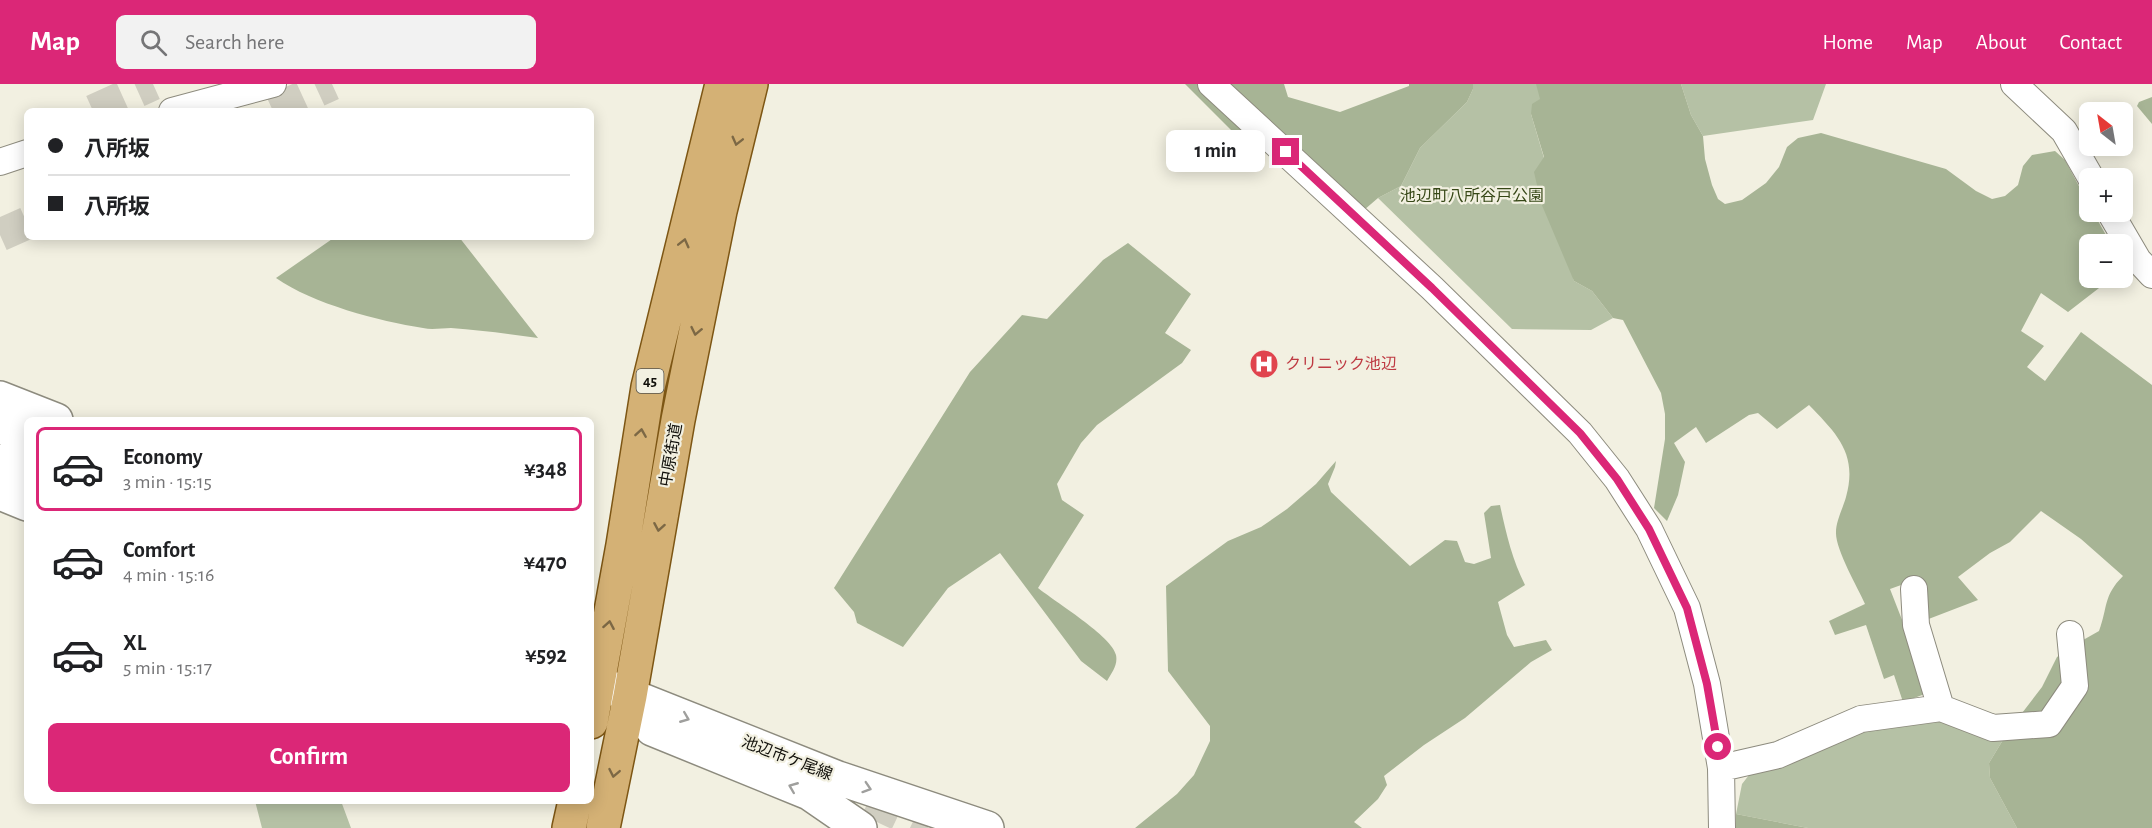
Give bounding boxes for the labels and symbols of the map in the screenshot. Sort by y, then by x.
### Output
north arrow [2079,102,2133,156]
callout: 1 min [1166,131,1265,173]
one-way arrow [732,136,745,146]
route end [1272,138,1299,165]
park label: 池辺町八所谷戸公園 [1400,187,1544,204]
one-way arrow [676,238,689,248]
one-way arrow [690,326,703,336]
hospital icon: クリニック池辺 [1248,348,1280,380]
place label: クリニック池辺 [1285,355,1397,372]
road number: 45 [636,369,664,393]
street label: 中原街道 [657,422,684,488]
one-way arrow [634,428,647,438]
one-way arrow [653,522,665,532]
one-way arrow [602,621,615,631]
one-way arrow [679,711,690,723]
street label: 池辺市ケ尾線 [739,732,835,783]
route start [1704,733,1731,760]
one-way arrow [608,768,621,778]
one-way arrow [861,781,872,793]
one-way arrow [788,782,799,794]

